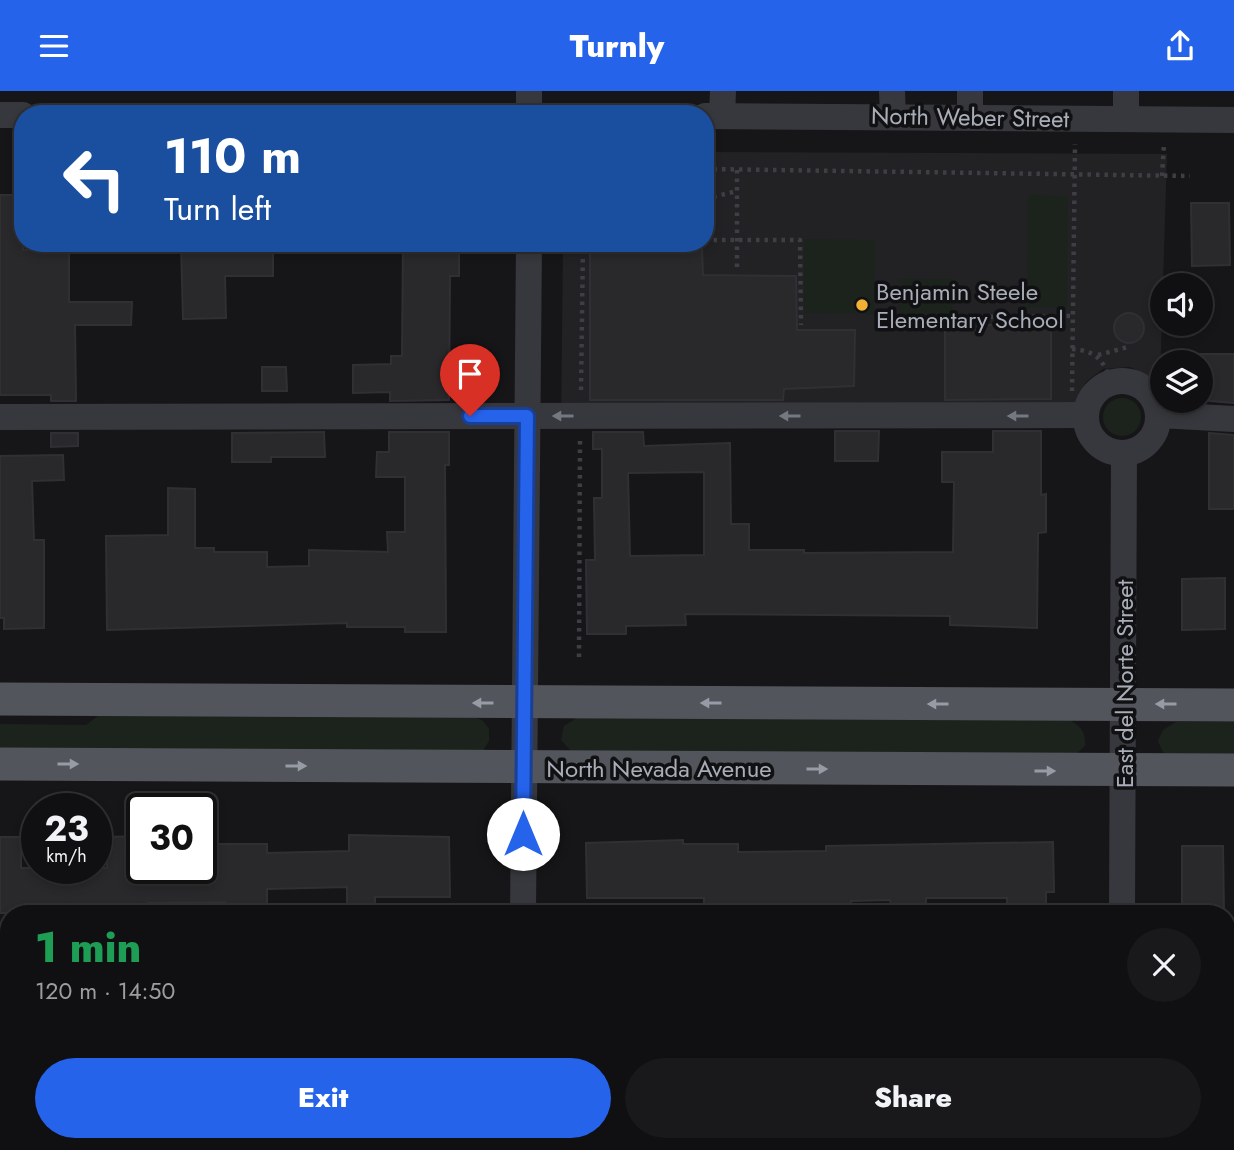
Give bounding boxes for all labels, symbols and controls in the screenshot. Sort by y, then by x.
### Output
text: Turnly [570,23,664,69]
icon: menu [35,27,73,65]
icon: share [1161,27,1199,65]
street label: North Weber Street [870,98,1070,136]
text: 110 m [164,121,301,191]
icon: left [49,133,140,224]
text: Turn left [164,186,271,232]
map controls [1150,273,1213,413]
button: sound [1150,273,1213,336]
place label: Benjamin Steele Elementary School [876,274,1064,337]
marker: Benjamin Steele Elementary School [854,297,870,313]
pin [440,344,500,416]
button: layers [1150,350,1213,413]
icon: arrive [451,355,489,393]
one-way arrow [551,410,573,422]
one-way arrow [779,410,801,422]
one-way arrow [1006,410,1028,422]
street label: East del Norte Street [1107,579,1142,788]
one-way arrow [472,697,494,709]
one-way arrow [700,697,722,709]
one-way arrow [927,698,949,710]
one-way arrow [1155,698,1177,710]
street label: North Nevada Avenue [546,751,772,786]
one-way arrow [57,758,79,770]
one-way arrow [285,760,307,772]
one-way arrow [806,764,828,775]
one-way arrow [1034,765,1056,777]
speed limit sign: 30 [126,793,217,884]
position arrow [486,797,560,871]
text: 23 [44,804,89,854]
text: km/h [46,843,87,869]
text: 1 min [35,917,141,978]
button: close [1127,928,1201,1002]
text: 120 m · 14:50 [35,974,175,1008]
button: Exit [35,1058,611,1138]
button: Share [625,1058,1201,1138]

